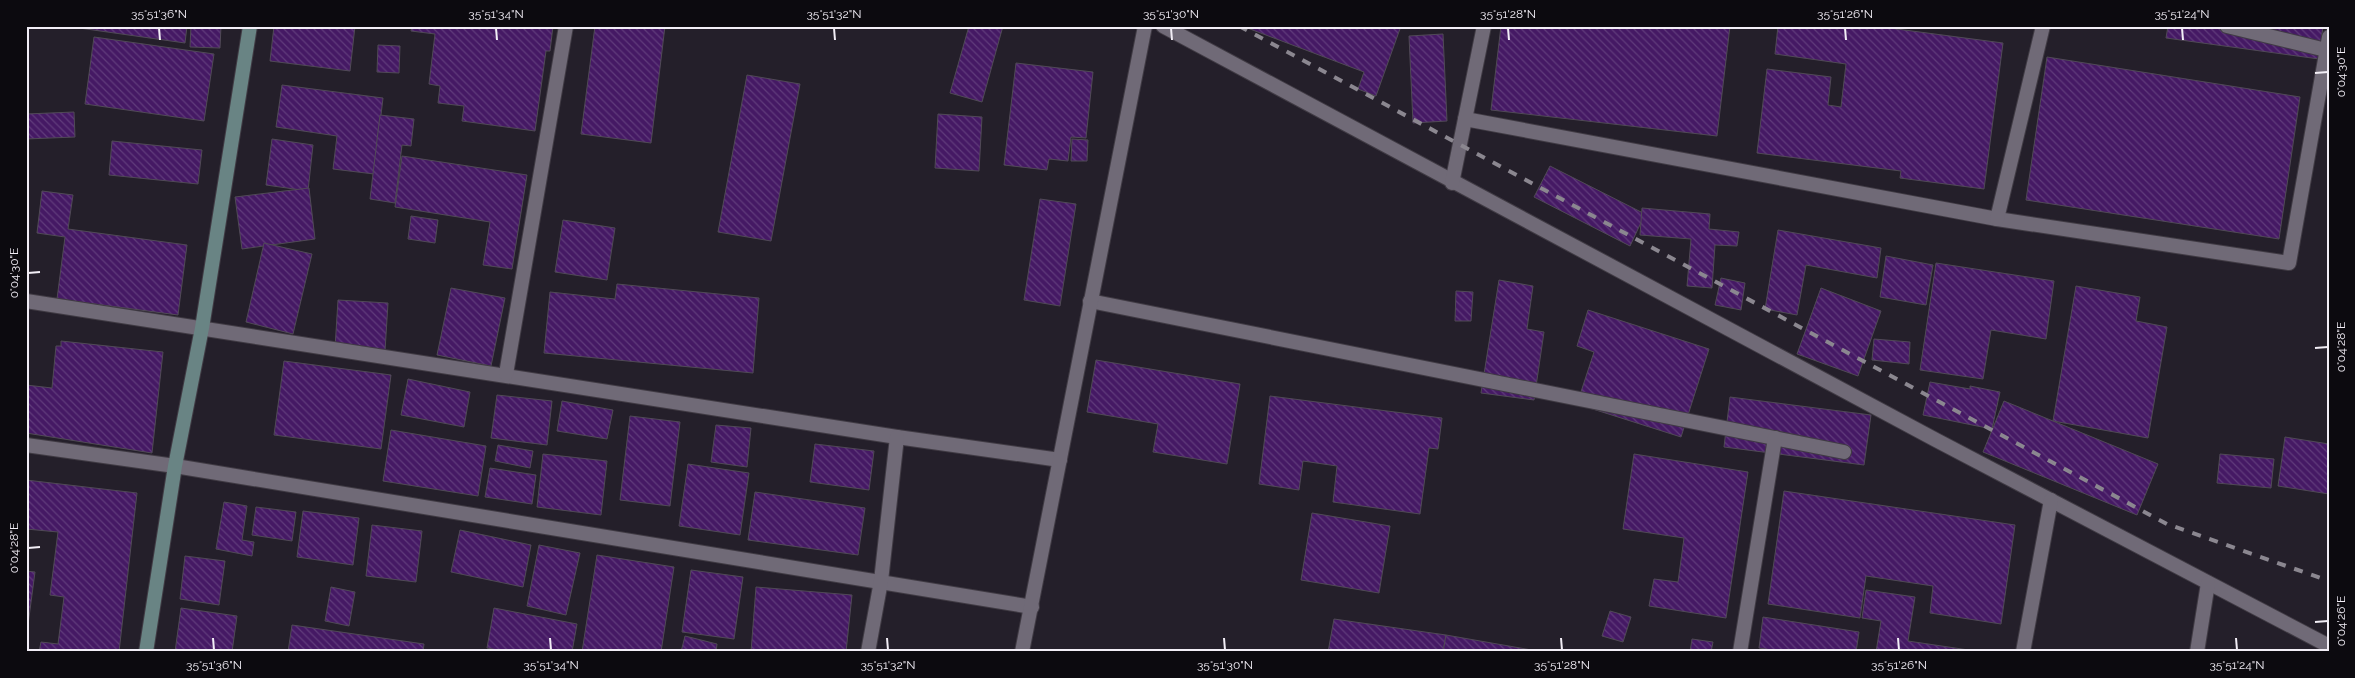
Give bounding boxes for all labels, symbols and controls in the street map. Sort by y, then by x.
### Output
text: 35°51'36"N [131,7,187,21]
text: 35°51'34"N [468,7,524,21]
text: 35°51'32"N [806,7,862,21]
text: 35°51'30"N [1143,7,1199,21]
text: 35°51'28"N [1480,7,1536,21]
text: 35°51'26"N [1817,7,1873,21]
text: 35°51'24"N [2154,7,2210,21]
text: 0°04'30"E [2334,47,2348,97]
text: 0°04'30"E [7,248,21,298]
text: 0°04'28"E [2334,322,2348,372]
text: 0°04'28"E [7,523,21,573]
text: 0°04'26"E [2334,596,2348,646]
text: 35°51'36"N [186,658,242,672]
text: 35°51'34"N [523,658,579,672]
text: 35°51'32"N [860,658,916,672]
text: 35°51'30"N [1197,658,1253,672]
text: 35°51'28"N [1534,658,1590,672]
text: 35°51'26"N [1871,658,1927,672]
text: 35°51'24"N [2209,658,2265,672]

